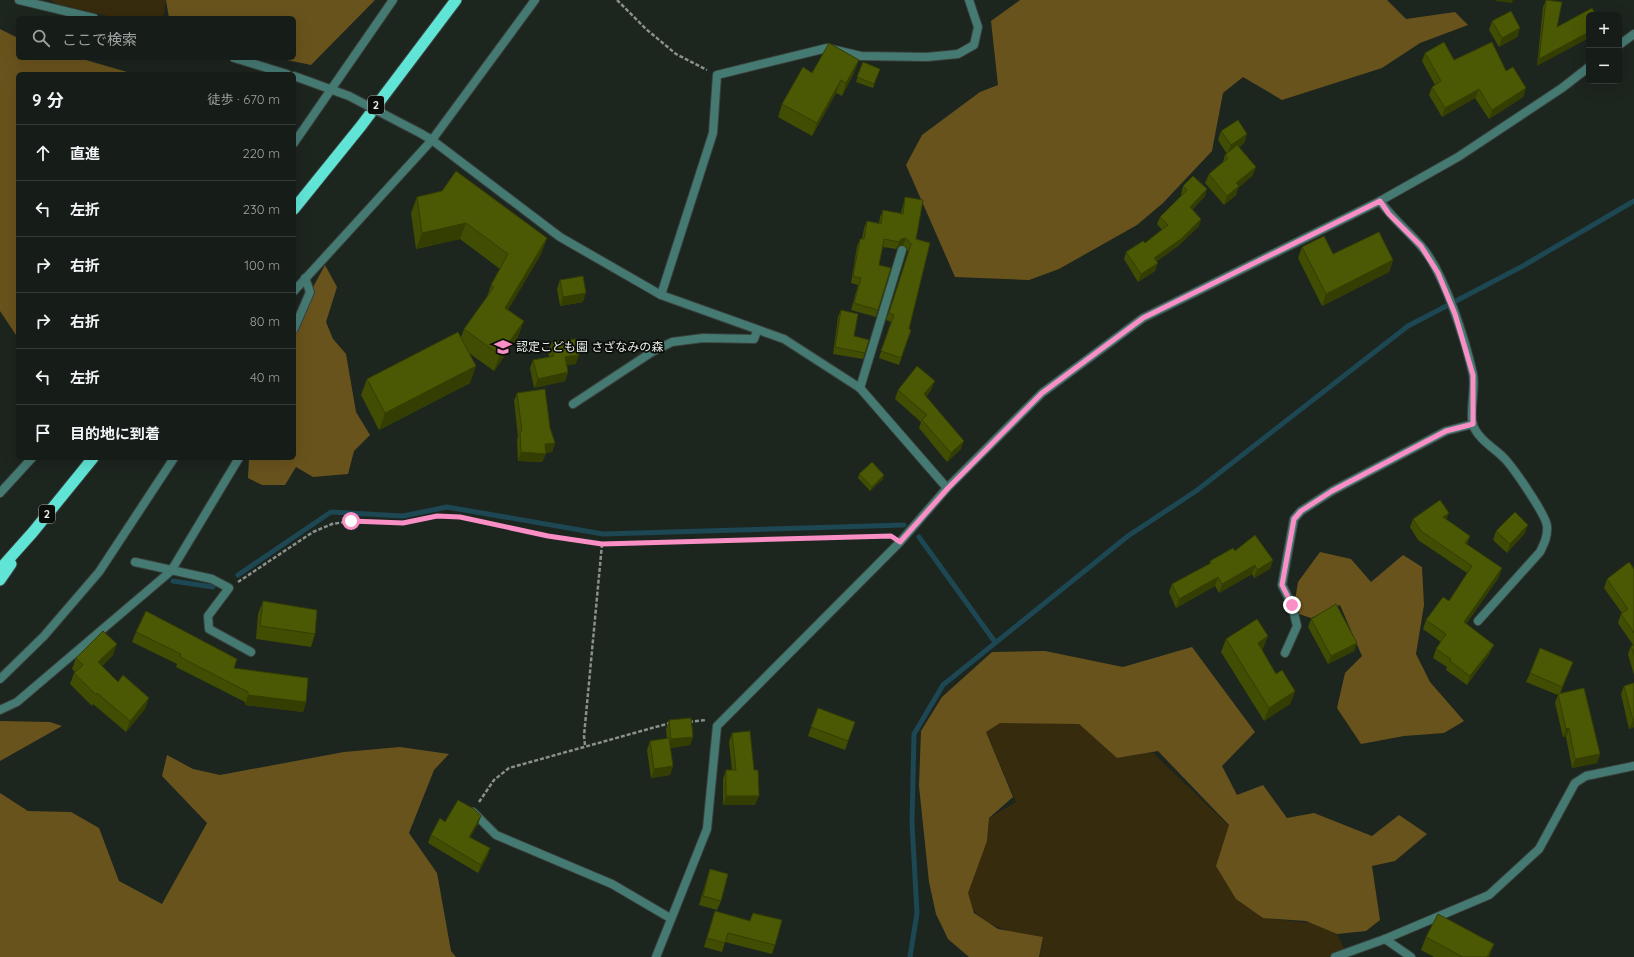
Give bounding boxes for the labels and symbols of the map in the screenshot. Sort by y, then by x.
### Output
road number: 2 [368,96,384,114]
school or university icon: 認定こども園 さざなみの森 [493,337,513,357]
place label: 認定こども園 さざなみの森 [516,339,663,354]
road number: 2 [39,505,55,523]
route start [342,512,360,530]
route end [1283,596,1301,614]

